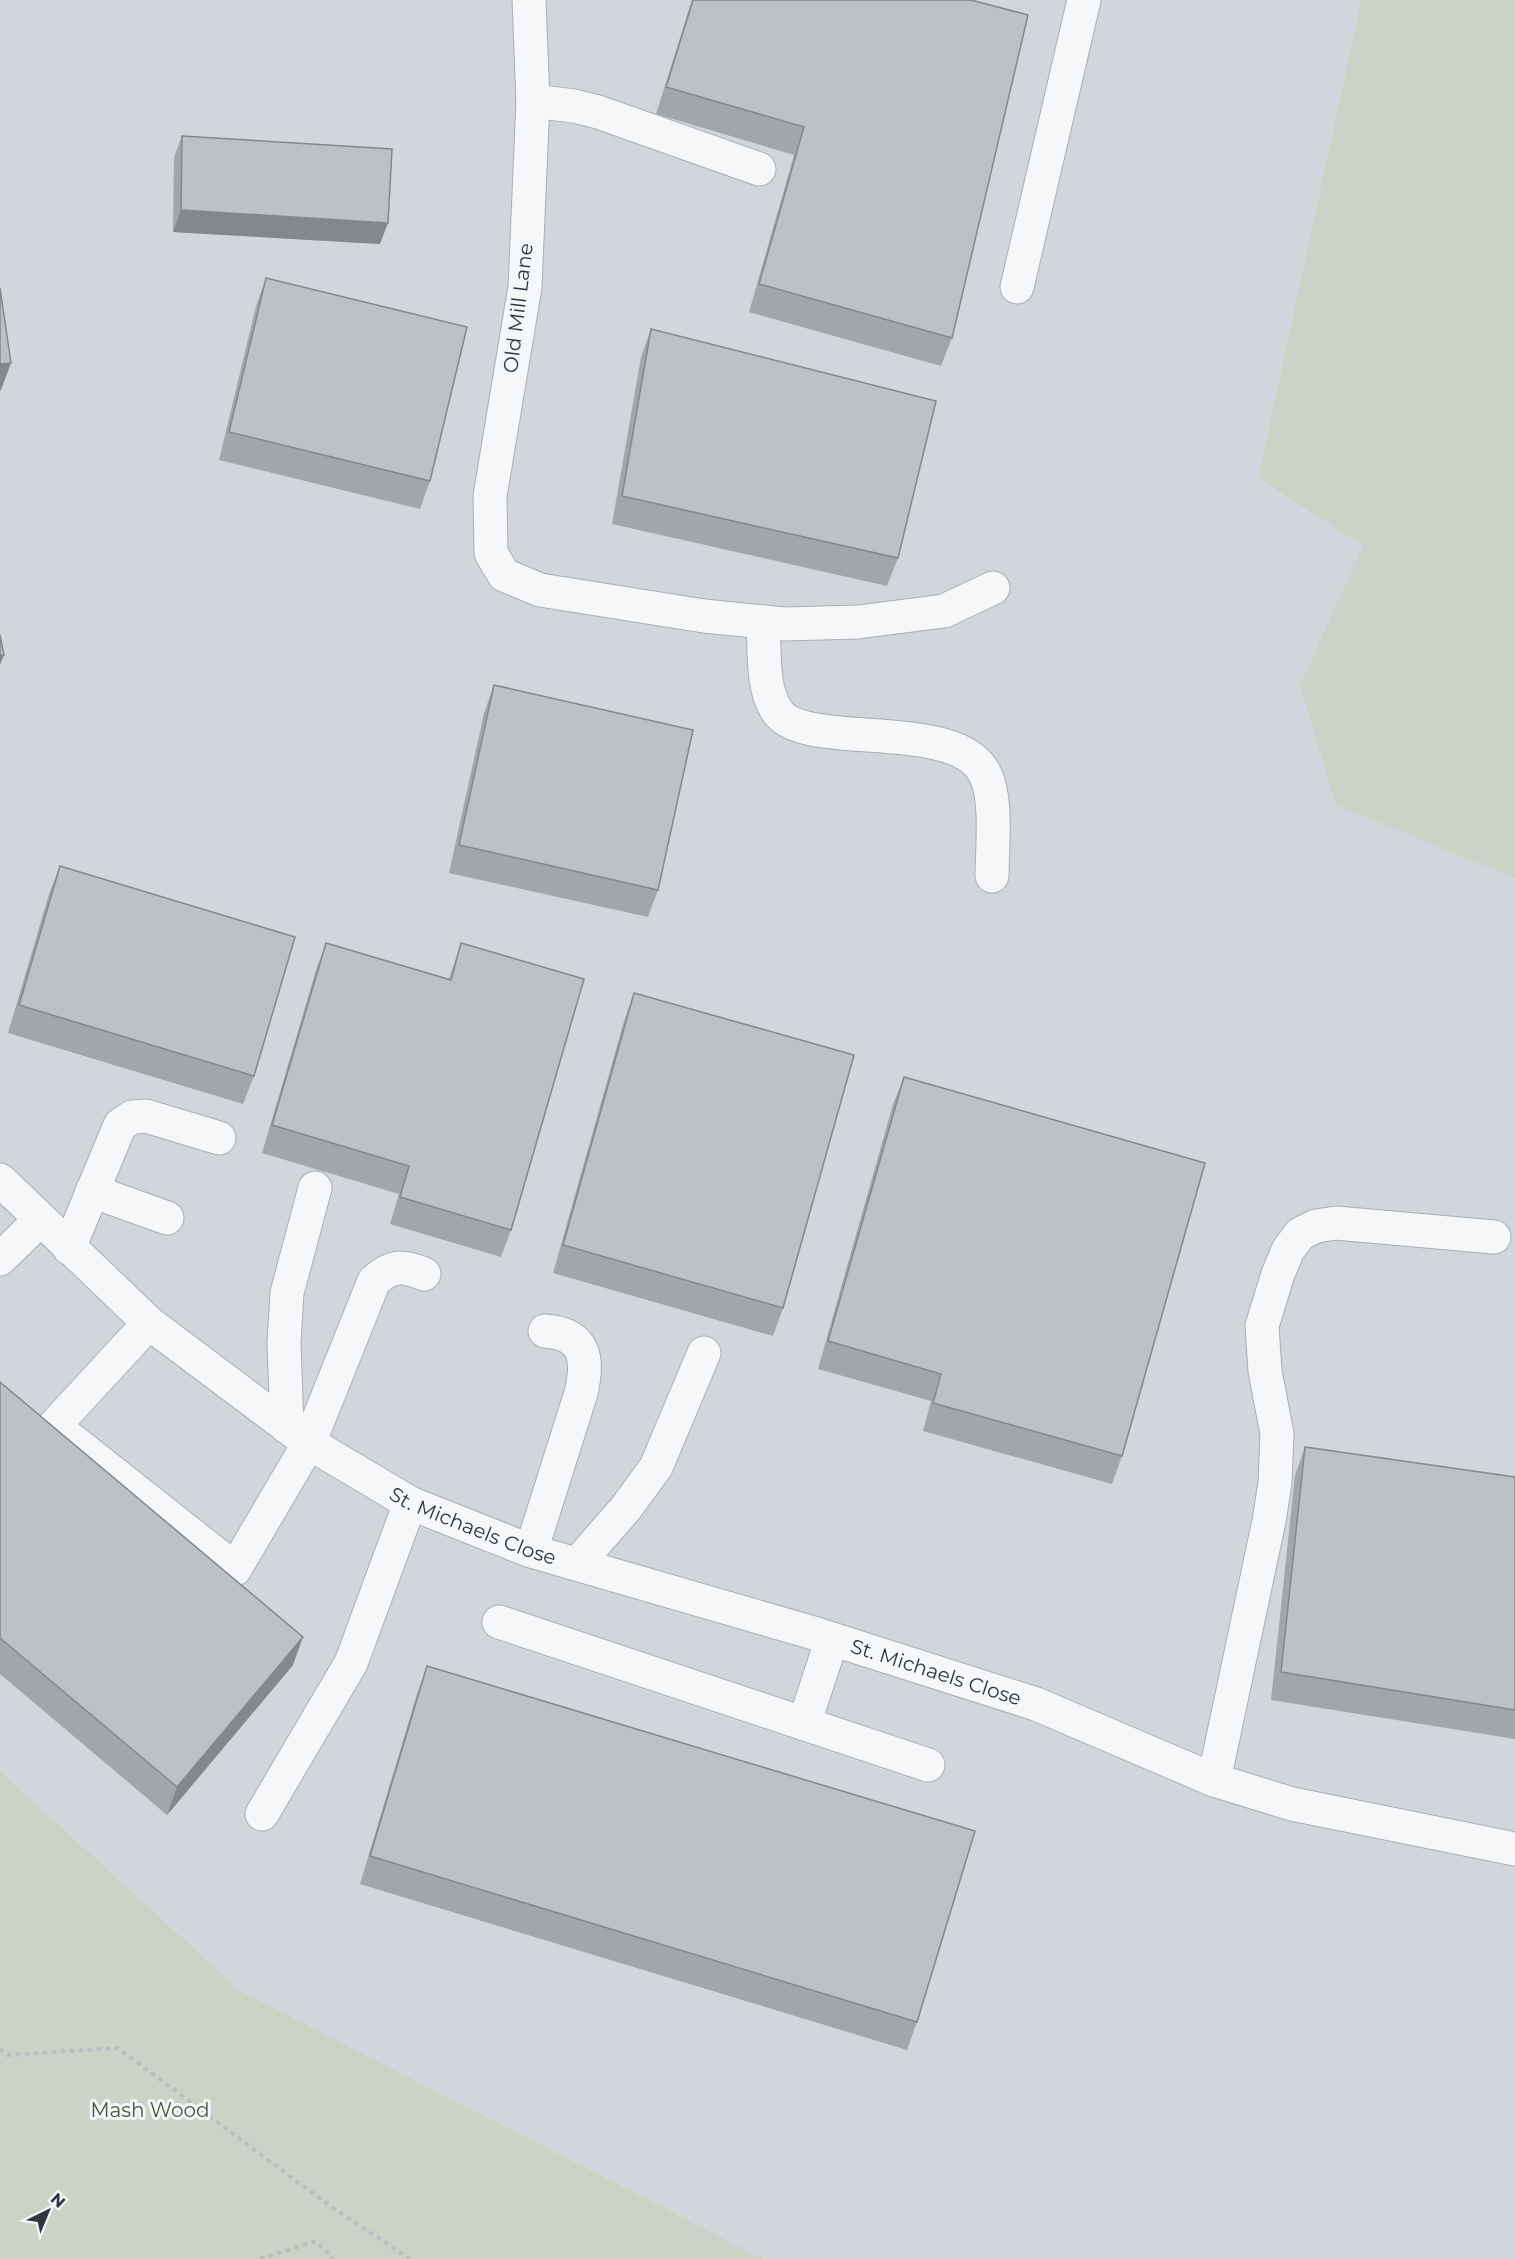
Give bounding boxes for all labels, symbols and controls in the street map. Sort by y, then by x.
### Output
street label: Old Mill Lane [498,242,538,374]
street label: St. Michaels Close [385,1482,559,1570]
street label: St. Michaels Close [848,1634,1024,1711]
park label: Mash Wood [90,2098,210,2122]
north arrow [18,2181,78,2241]
text: N [47,2189,69,2212]

